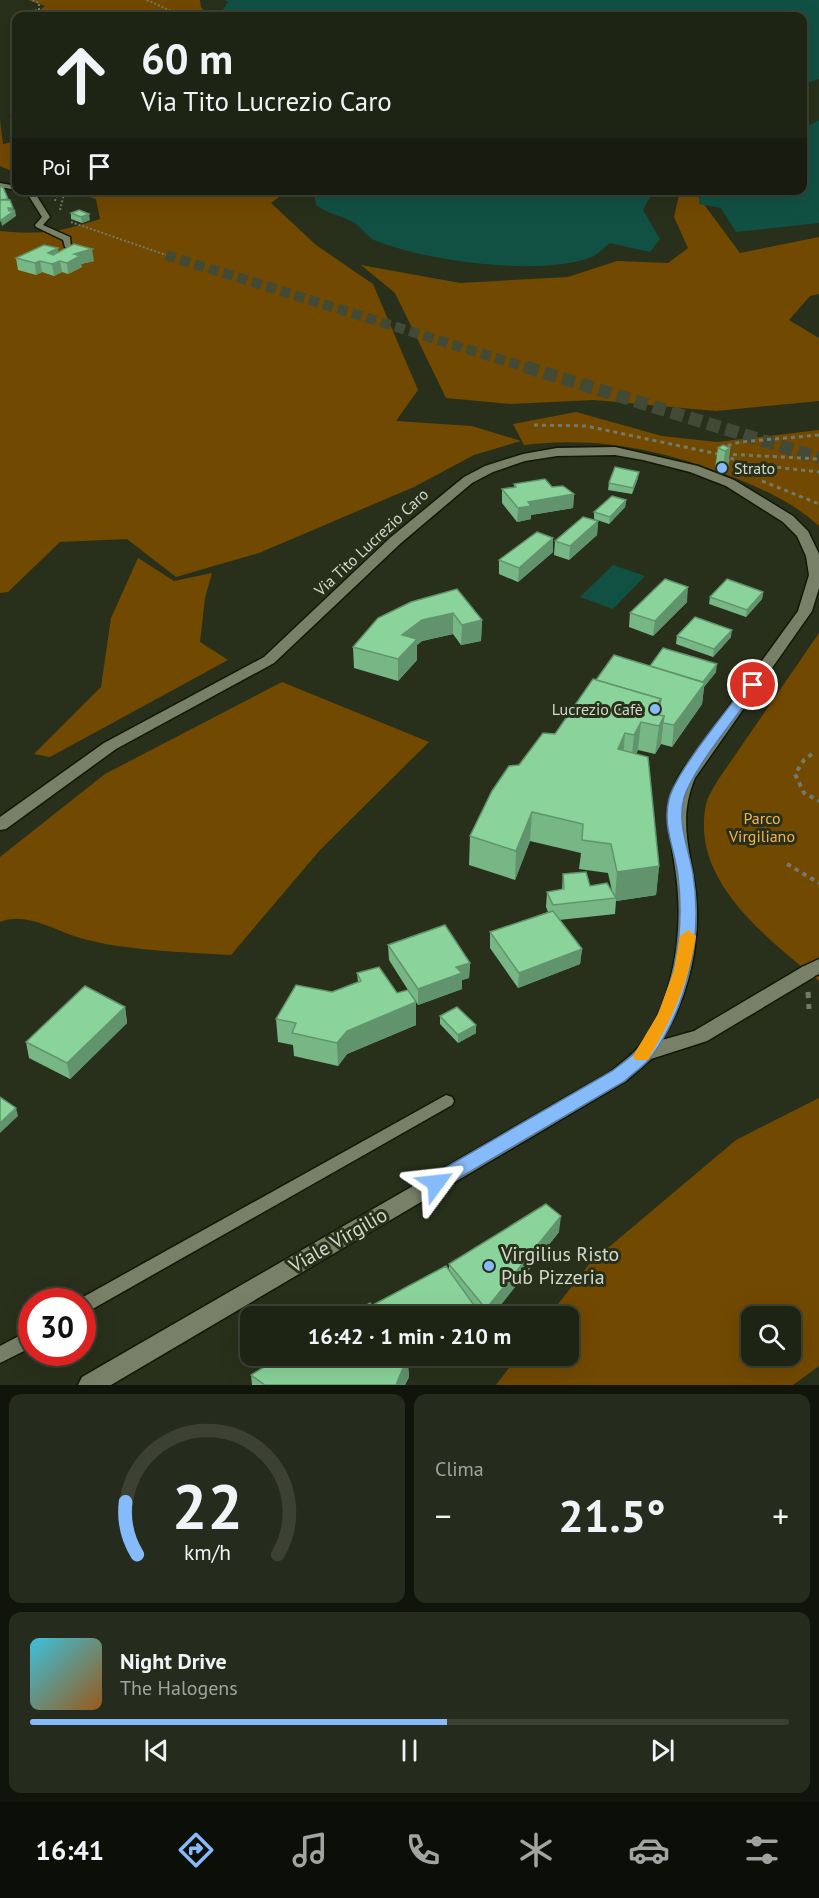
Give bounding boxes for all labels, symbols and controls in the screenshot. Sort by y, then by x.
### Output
text: 60 m [141,31,233,86]
icon: ahead [42,36,120,114]
text: Via Tito Lucrezio Caro [141,84,392,118]
icon: arrive [83,150,116,183]
text: Poi [42,153,71,181]
place label: Strato [734,458,775,478]
marker: Strato [715,461,729,475]
street label: Via Tito Lucrezio Caro [309,484,432,601]
pin [727,659,778,710]
icon: arrive [736,668,769,701]
place label: Lucrezio Cafè [552,699,643,719]
marker: Lucrezio Cafè [648,702,662,716]
park label: Parco Virgiliano [728,808,795,846]
position arrow [404,1151,468,1215]
street label: Viale Virgilio [283,1202,392,1279]
place label: Virgilius Risto Pub Pizzeria [500,1241,619,1290]
marker: Virgilius Risto Pub Pizzeria [482,1259,496,1273]
speed limit sign: 30 [18,1288,96,1366]
map controls [741,1306,801,1366]
button: search [741,1306,801,1366]
text: 16:42 · 1 min · 210 m [308,1322,511,1350]
text: Clima [435,1456,484,1482]
text: 22 [172,1465,242,1546]
text: 21.5° [558,1486,666,1544]
text: − [435,1494,452,1537]
text: + [772,1494,789,1537]
text: km/h [183,1539,230,1567]
text: Night Drive [120,1647,227,1675]
text: The Halogens [120,1675,238,1701]
icon: previous [140,1734,173,1767]
icon: pause [393,1734,426,1767]
icon: next [646,1734,679,1767]
icon: directions [175,1829,217,1871]
icon: music [289,1829,331,1871]
icon: phone [402,1829,444,1871]
icon: climate [515,1829,557,1871]
icon: car [628,1829,670,1871]
icon: filters [741,1829,783,1871]
text: 16:41 [36,1833,104,1867]

